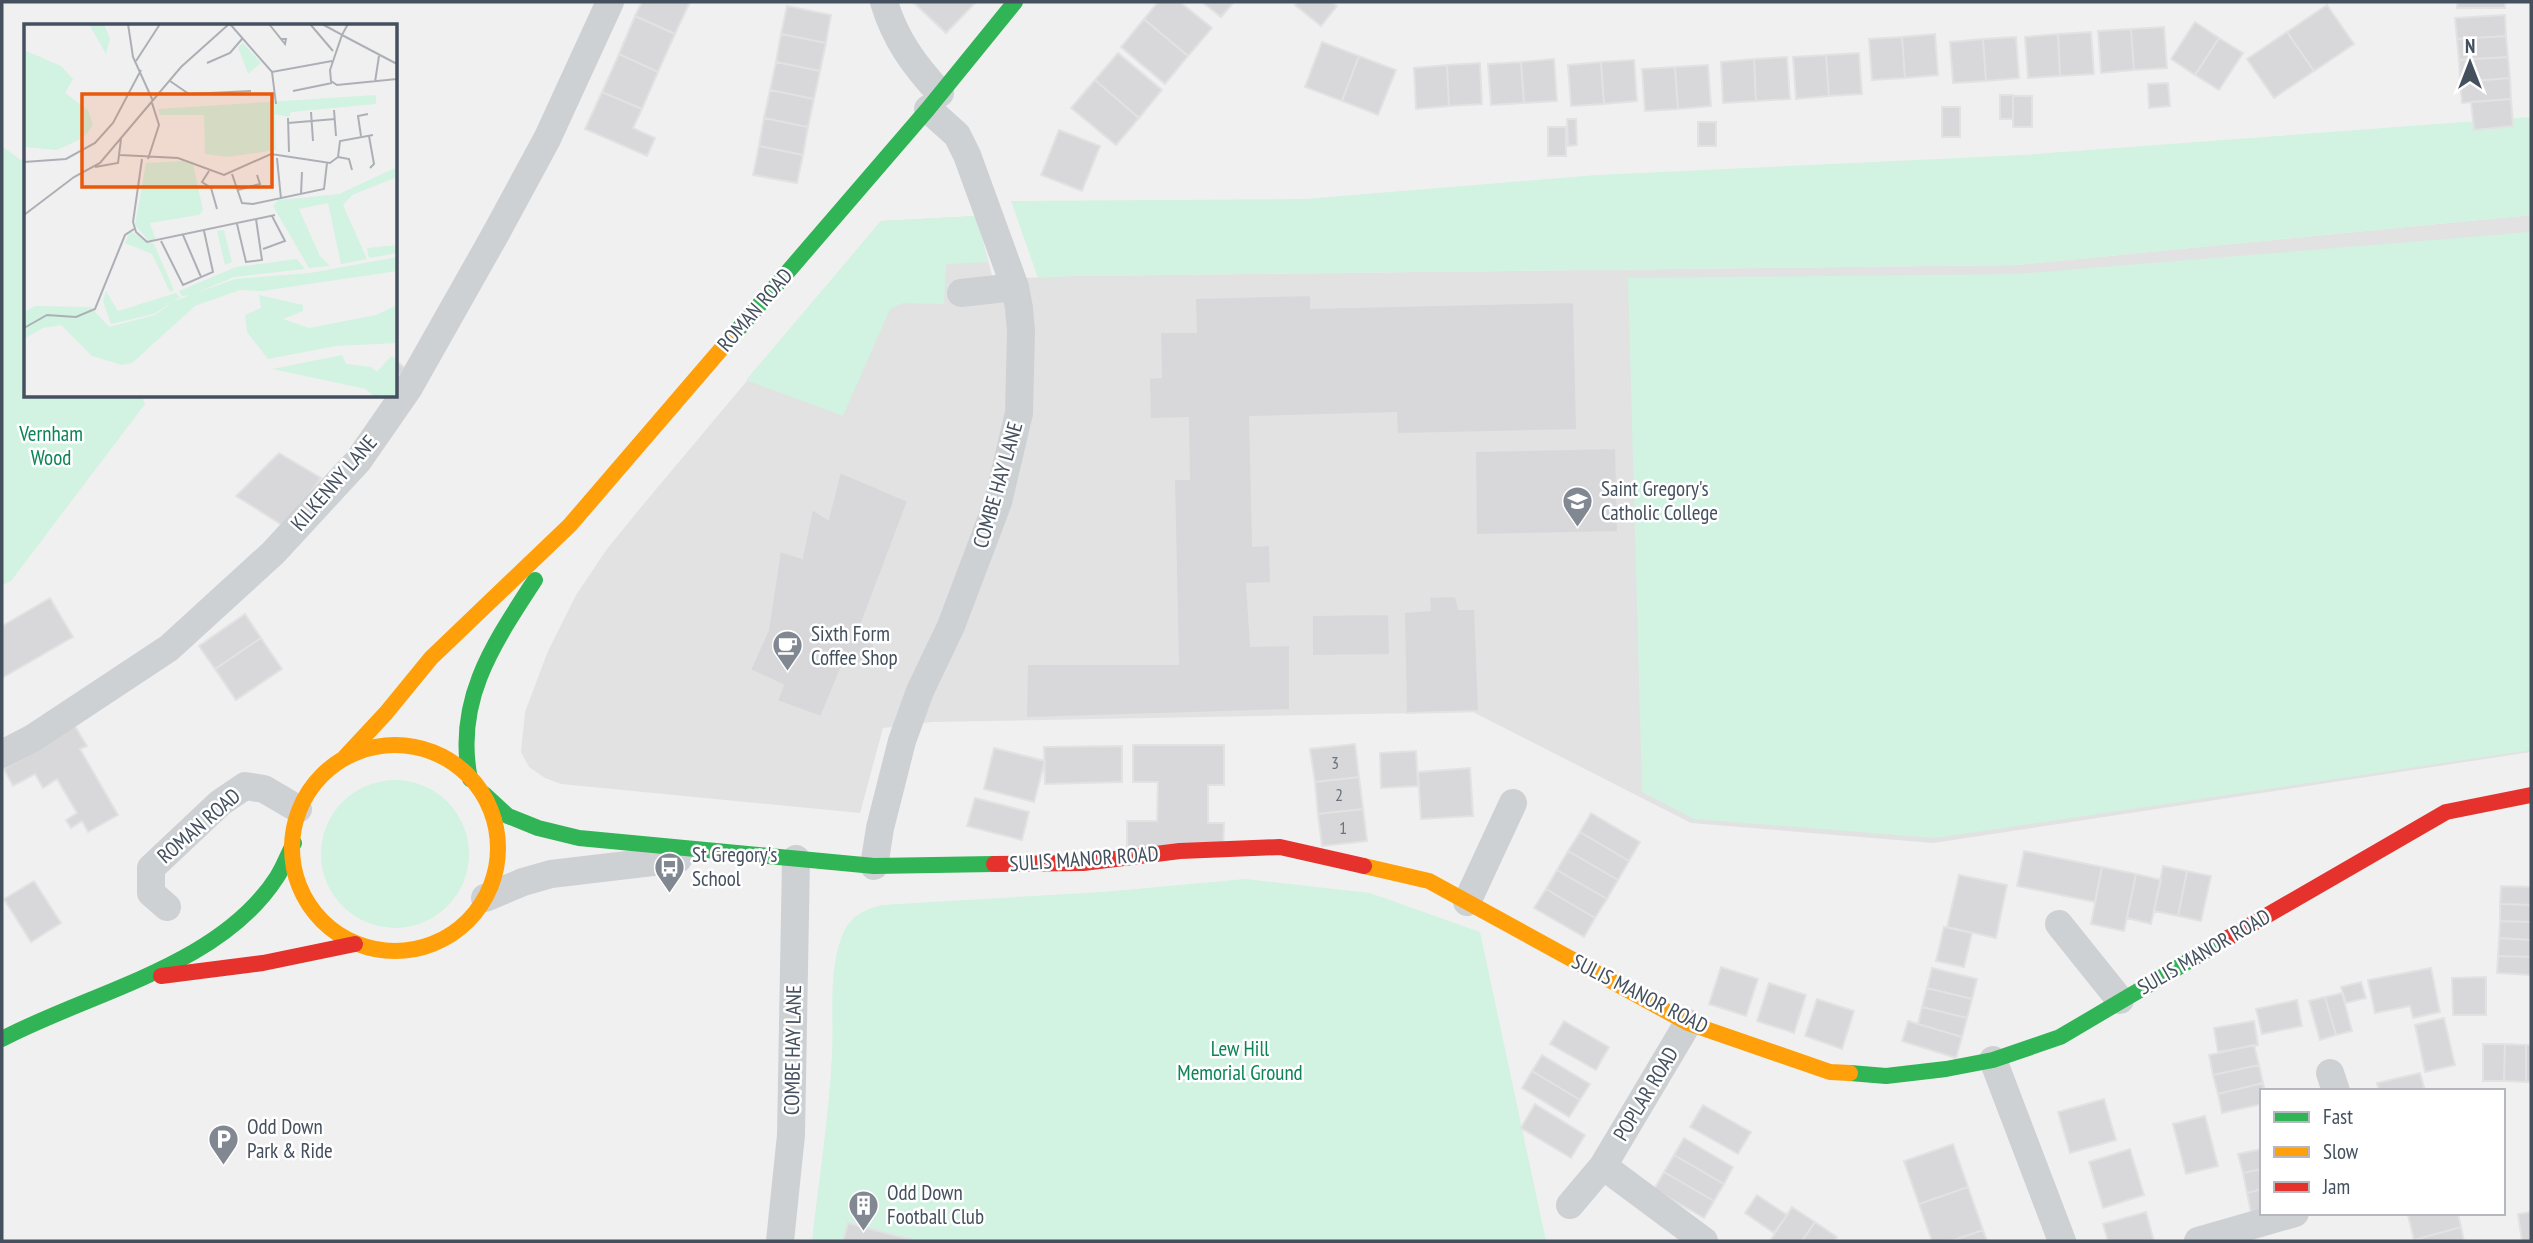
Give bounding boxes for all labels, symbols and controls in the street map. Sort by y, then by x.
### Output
inset map [24,24,397,397]
north arrow [2435,28,2505,98]
text: N [2465,34,2475,58]
street label: ROMAN ROAD [711,262,798,357]
street label: COMBE HAY LANE [967,419,1028,551]
park label: Vernham Wood [18,420,83,471]
street label: KILKENNY LANE [285,429,383,536]
place label: Saint Gregory's Catholic College [1601,475,1718,526]
school or university icon: Saint Gregory's Catholic College [1561,484,1595,528]
place label: Sixth Form Coffee Shop [811,620,898,671]
cafe icon: Sixth Form Coffee Shop [771,629,805,673]
house number: 3 [1331,751,1339,774]
street label: ROMAN ROAD [151,782,246,869]
house number: 2 [1335,783,1343,806]
house number: 1 [1339,816,1347,839]
street label: SULIS MANOR ROAD [1009,840,1159,877]
place label: St Gregory's School [692,841,777,892]
bus stop icon: St Gregory's School [652,850,686,894]
street label: SULIS MANOR ROAD [2132,903,2275,1001]
street label: SULIS MANOR ROAD [1568,948,1713,1039]
street label: COMBE HAY LANE [778,985,807,1115]
park label: Lew Hill Memorial Ground [1177,1035,1303,1086]
street label: POPLAR ROAD [1607,1042,1684,1146]
legend [2260,1089,2505,1215]
text: Fast [2323,1103,2353,1130]
place label: Odd Down Park & Ride [247,1113,333,1164]
parking icon: Odd Down Park & Ride [207,1122,241,1166]
text: Slow [2323,1138,2359,1165]
text: Jam [2322,1173,2350,1200]
place label: Odd Down Football Club [887,1179,984,1230]
building icon: Odd Down Football Club [847,1188,881,1232]

